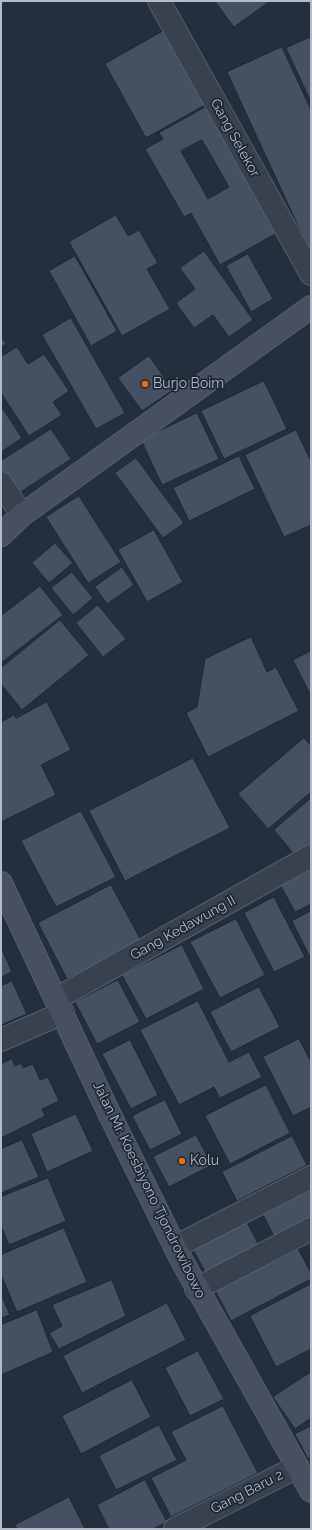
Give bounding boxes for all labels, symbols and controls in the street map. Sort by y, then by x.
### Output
street label: Gang Selekor [207,96,263,180]
place label: Burjo Boim [153,376,224,392]
marker: Burjo Boim [140,379,150,389]
street label: Gang Kedawung II [127,892,239,964]
street label: Jalan Mr. Koesbiyono Tjondrowibowo [89,1079,209,1301]
place label: Kolu [190,1153,219,1169]
marker: Kolu [177,1156,187,1166]
street label: Gang Baru 2 [208,1467,286,1517]

